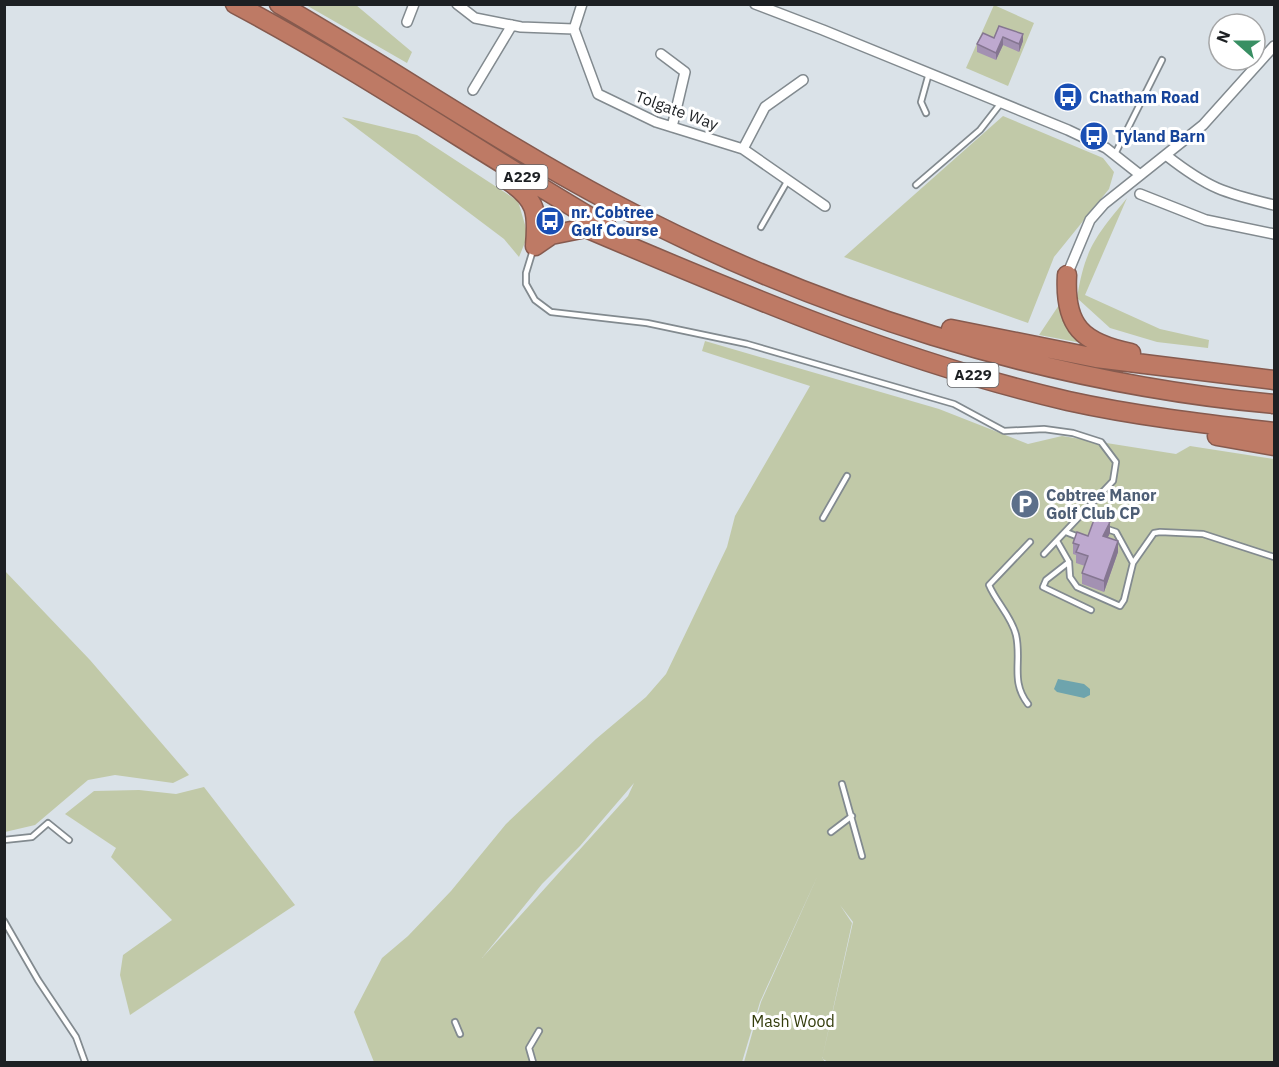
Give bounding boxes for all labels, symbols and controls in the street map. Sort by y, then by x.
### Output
north arrow [1207,12,1267,72]
text: N [1212,28,1234,46]
bus stop icon: Chatham Road [1052,81,1084,113]
street label: Tolgate Way [633,86,721,134]
place label: Chatham Road [1089,87,1199,107]
bus stop icon: Tyland Barn [1078,120,1110,152]
place label: Tyland Barn [1115,126,1205,146]
road number: A229 [496,165,548,189]
place label: nr. Cobtree Golf Course [571,202,658,240]
bus stop icon: nr. Cobtree Golf Course [534,205,566,237]
road number: A229 [948,363,998,387]
place label: Cobtree Manor Golf Club CP [1046,485,1157,523]
parking icon: Cobtree Manor Golf Club CP [1009,488,1041,520]
park label: Mash Wood [751,1011,835,1031]

